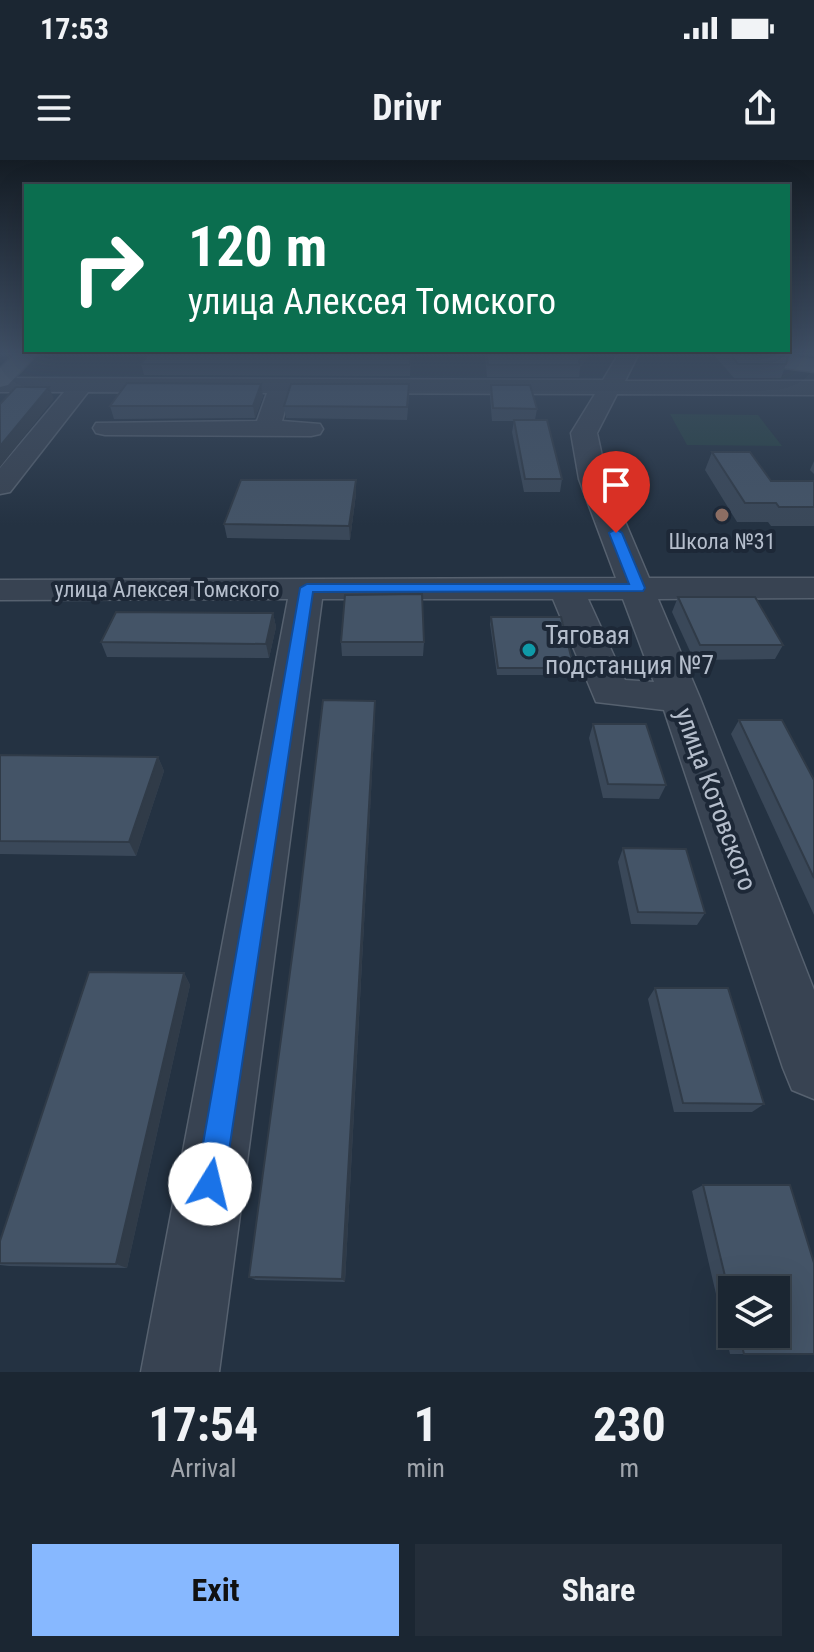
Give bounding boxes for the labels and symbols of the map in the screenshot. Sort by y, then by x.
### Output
pin [582,451,650,533]
marker: Школа №31 [713,506,731,524]
place label: Школа №31 [668,529,776,554]
street label: улица Алексея Томского [55,577,280,602]
place label: Тяговая подстанция №7 [545,620,714,680]
marker: Тяговая подстанция №7 [520,641,538,659]
street label: улица Котовского [669,704,763,894]
position arrow [168,1142,252,1226]

